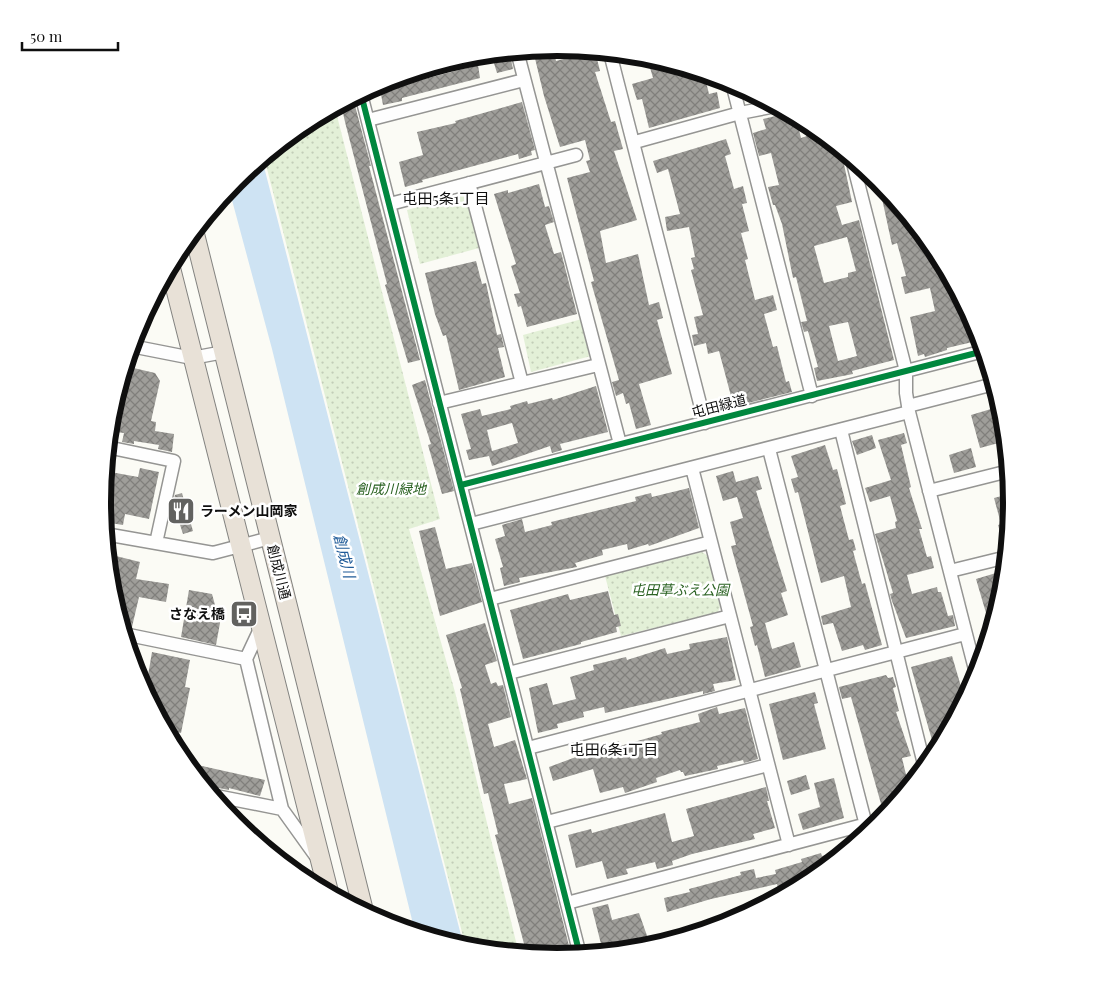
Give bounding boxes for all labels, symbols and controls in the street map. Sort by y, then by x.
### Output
scale bar [22,20,119,52]
text: 50 m [30,26,63,46]
district label: 屯田5条1丁目 [403,188,489,208]
street label: 屯田緑道 [689,390,748,422]
park label: 創成川緑地 [356,479,428,498]
restaurant icon: ラーメン山岡家 [166,496,196,526]
place label: ラーメン山岡家 [200,501,297,520]
water label: 創成川 [330,531,361,582]
street label: 創成川通 [263,542,295,601]
park label: 屯田草ぶえ公園 [631,580,731,599]
bus stop icon: さなえ橋 [229,599,259,629]
place label: さなえ橋 [169,604,225,623]
district label: 屯田6条1丁目 [570,739,658,759]

